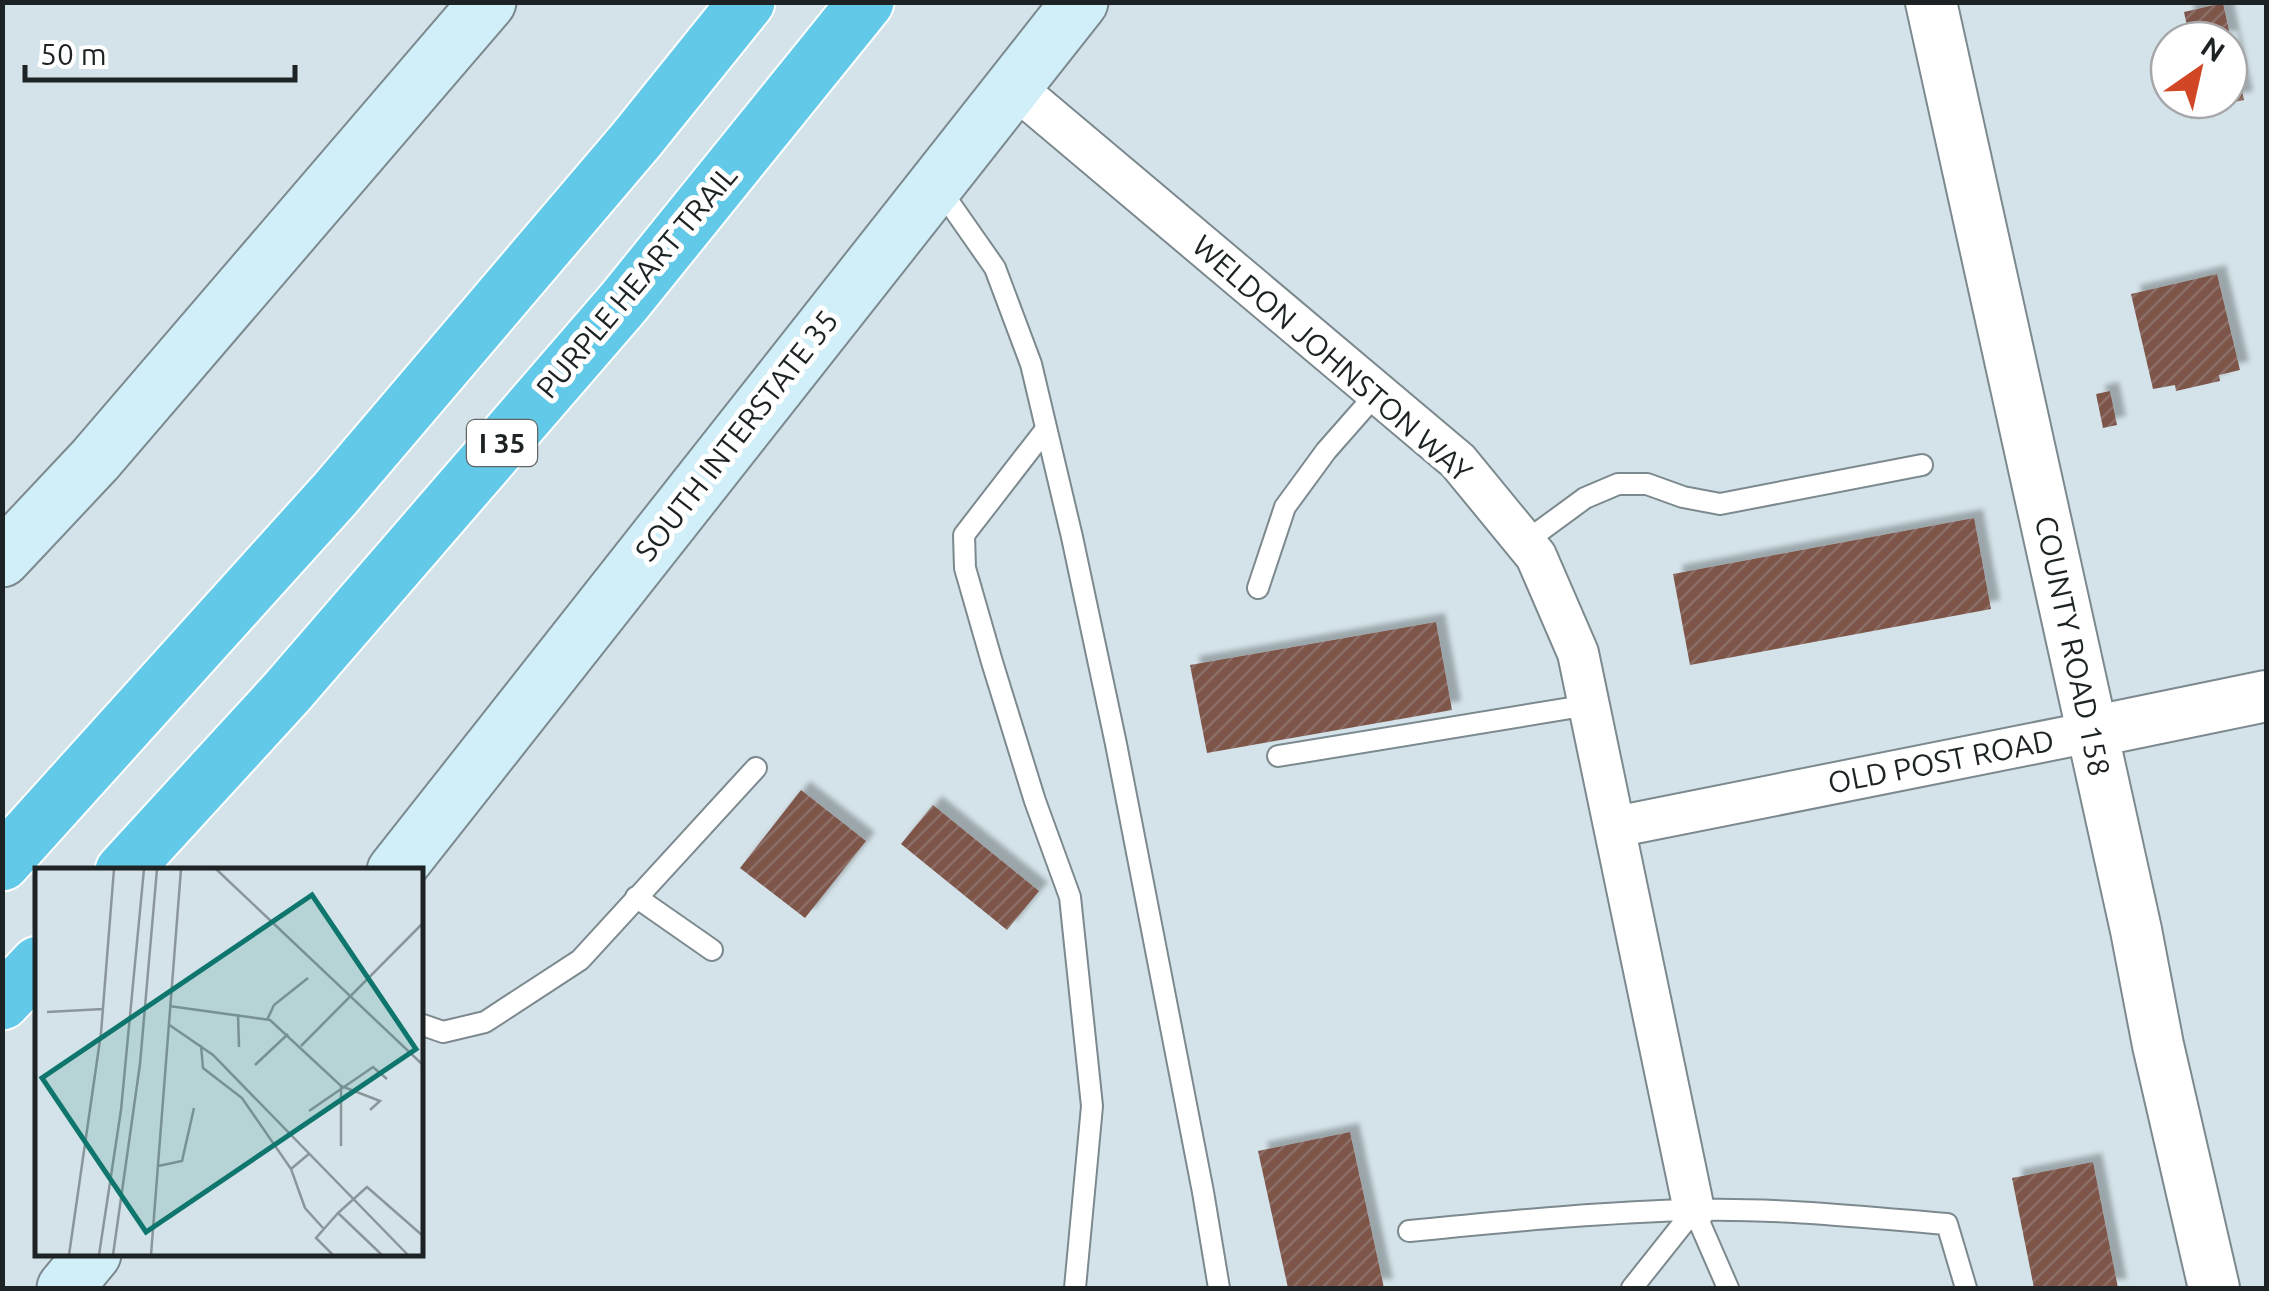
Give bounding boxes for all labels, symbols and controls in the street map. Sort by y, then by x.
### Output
scale bar [25,20,295,82]
north arrow [2149,20,2249,120]
text: N [2196,30,2231,68]
text: 50 m [40,37,107,71]
street label: PURPLE HEART TRAIL [529,158,743,404]
street label: WELDON JOHNSTON WAY [1186,228,1480,489]
street label: SOUTH INTERSTATE 35 [628,304,844,567]
road number: I 35 [467,420,537,466]
street label: COUNTY ROAD 158 [2029,513,2117,779]
street label: OLD POST ROAD [1825,722,2057,800]
inset map [35,868,422,1256]

